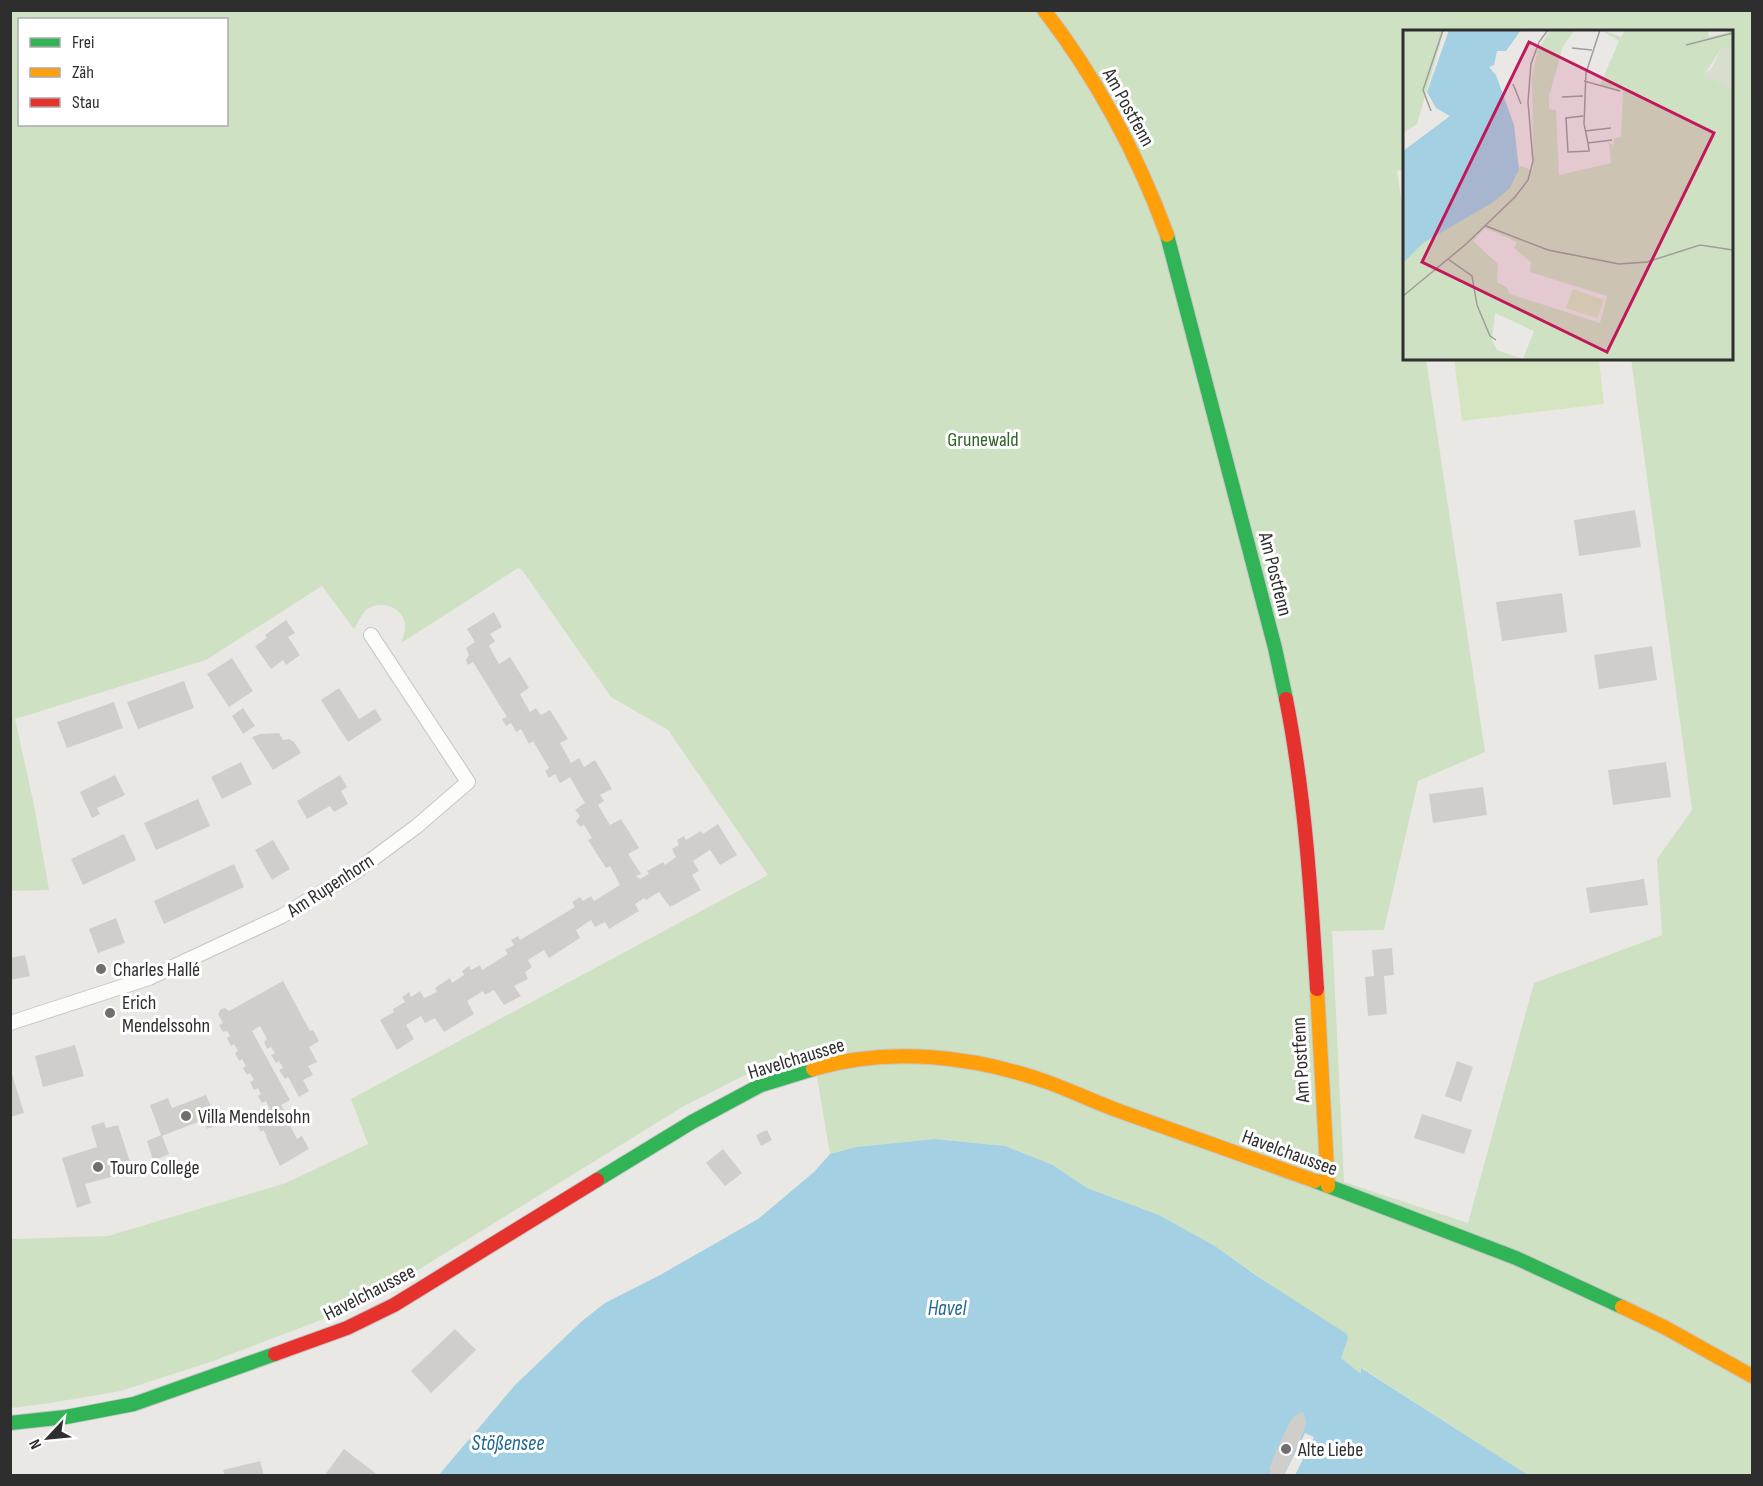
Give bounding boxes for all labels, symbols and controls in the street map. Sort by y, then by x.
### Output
legend [18,18,228,126]
inset map [1403,30,1733,360]
text: Frei [72,32,94,53]
text: Zäh [72,62,94,83]
street label: Am Postfenn [1096,63,1159,151]
text: Stau [72,92,100,113]
park label: Grunewald [947,428,1019,452]
street label: Am Postfenn [1253,529,1297,619]
street label: Am Rupenhorn [282,849,378,923]
place label: Charles Hallé [113,958,200,982]
marker: Charles Hallé [94,962,108,976]
place label: Erich Mendelssohn [122,991,210,1038]
marker: Erich Mendelssohn [103,1006,117,1020]
street label: Am Postfenn [1287,1017,1315,1104]
street label: Havelchaussee [745,1033,848,1085]
place label: Villa Mendelsohn [198,1105,310,1129]
marker: Villa Mendelsohn [179,1109,193,1123]
street label: Havelchaussee [1239,1125,1341,1181]
place label: Touro College [110,1156,200,1180]
marker: Touro College [91,1160,105,1174]
street label: Havelchaussee [319,1260,419,1326]
water label: Havel [928,1296,968,1321]
north arrow [18,1408,78,1468]
water label: Stößensee [472,1431,544,1456]
text: N [25,1436,46,1452]
place label: Alte Liebe [1297,1438,1363,1462]
marker: Alte Liebe [1279,1442,1293,1456]

